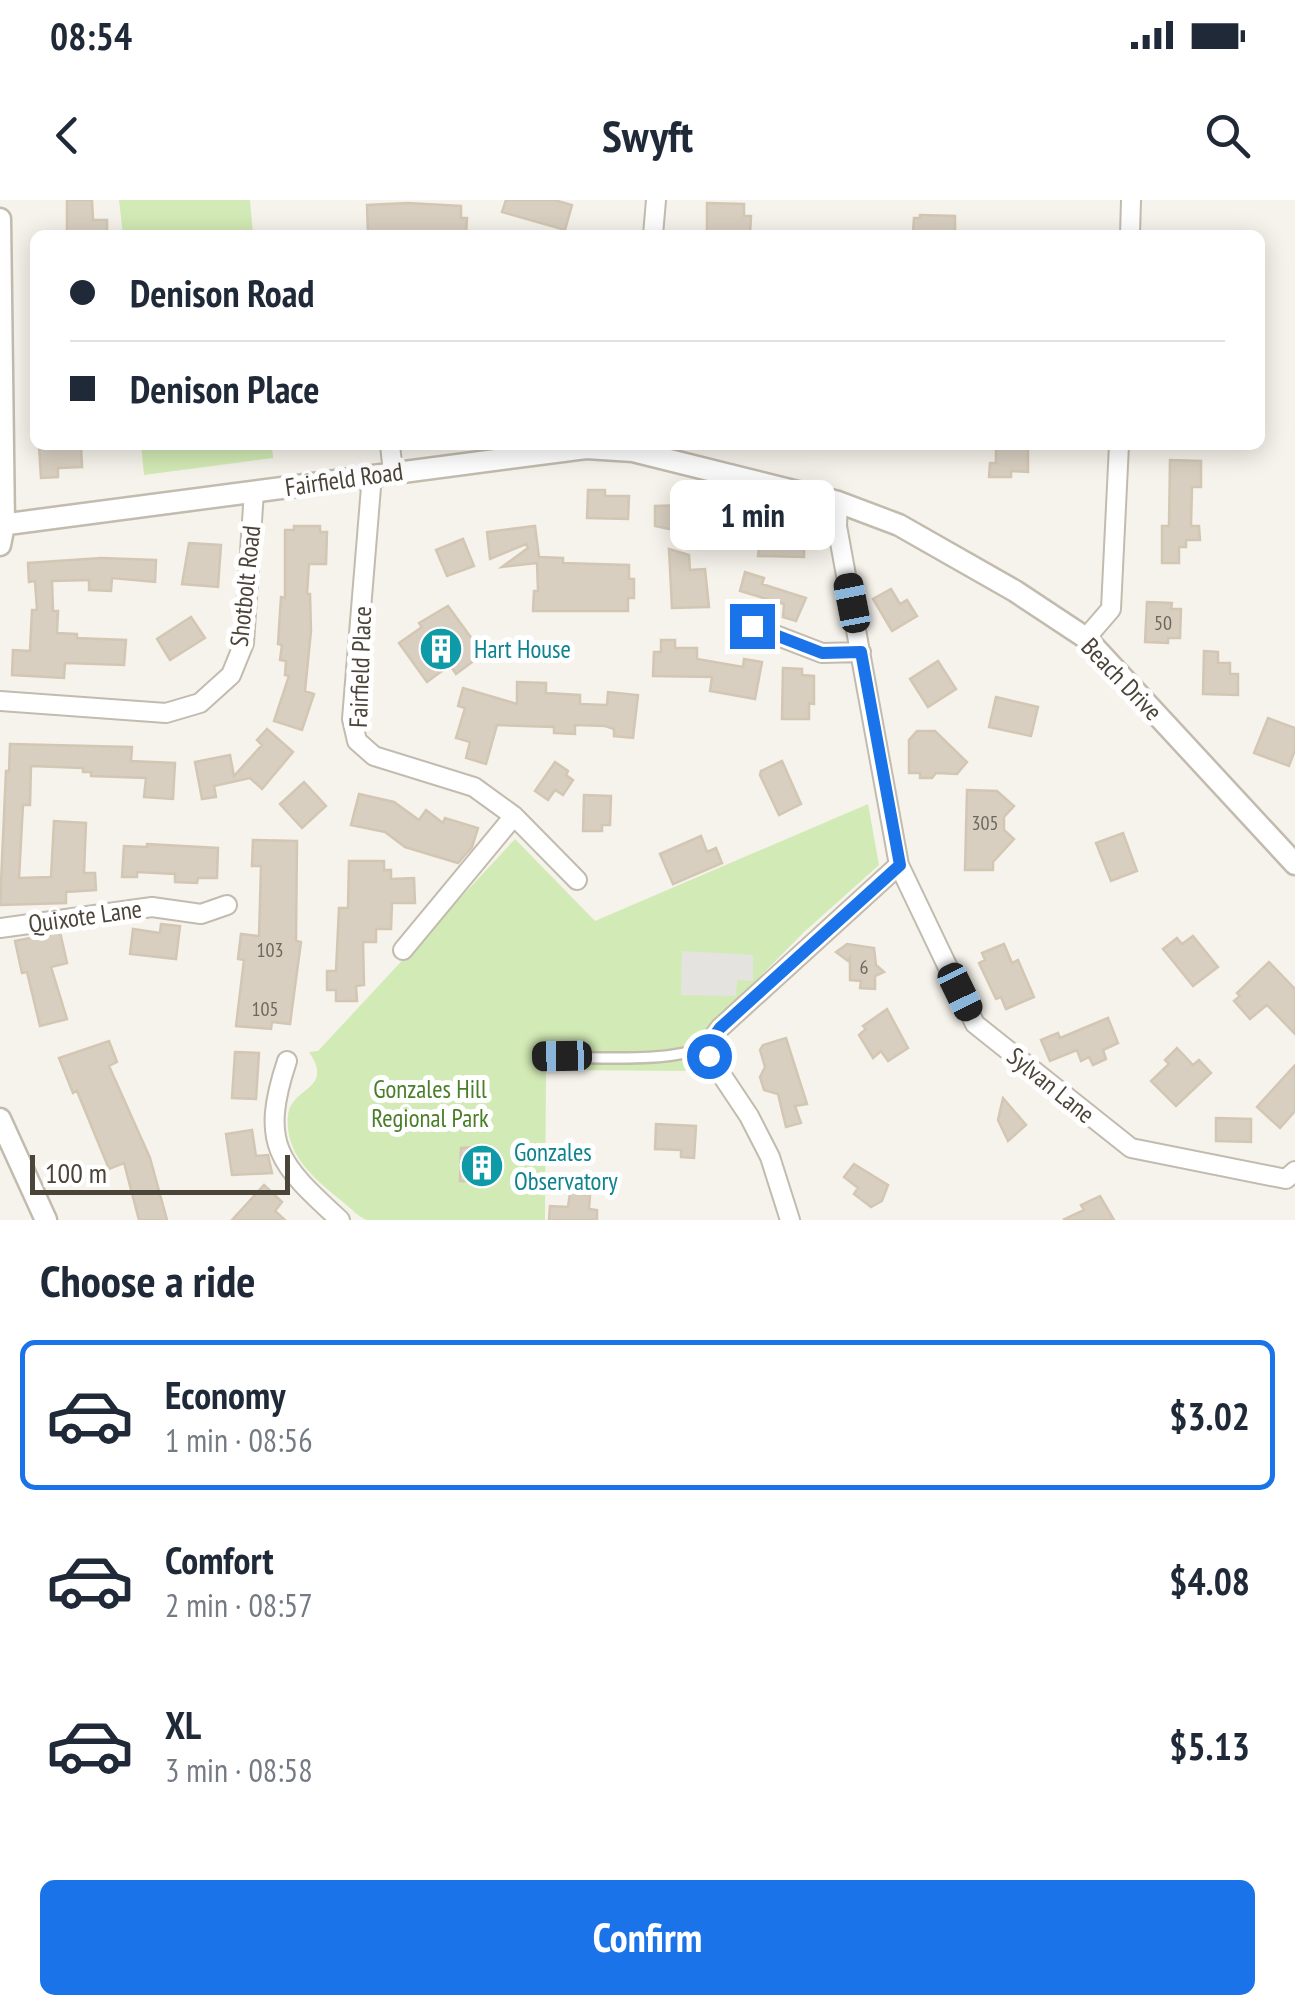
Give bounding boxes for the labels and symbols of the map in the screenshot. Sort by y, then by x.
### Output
street label: Fairfield Road [283,455,405,503]
callout: 1 min [670,481,834,551]
street label: Shotbolt Road [223,524,267,648]
car [832,571,872,635]
route end [730,604,775,649]
street label: Fairfield Place [342,606,378,728]
house number: 50 [1154,610,1172,636]
building icon: Hart House [418,626,464,672]
street label: Beach Drive [1075,631,1169,727]
place label: Hart House [474,633,571,665]
house number: 305 [972,810,999,836]
street label: Quixote Lane [26,892,144,940]
house number: 103 [257,937,284,963]
house number: 6 [860,954,869,980]
car [933,958,987,1026]
house number: 105 [252,996,279,1022]
route start [687,1034,732,1079]
car [532,1040,592,1072]
street label: Sylvan Lane [1001,1040,1101,1130]
park label: Gonzales Hill Regional Park [371,1073,489,1134]
place label: Gonzales Observatory [514,1136,618,1197]
building icon: Gonzales Observatory [459,1143,505,1189]
scale bar [30,1150,290,1194]

